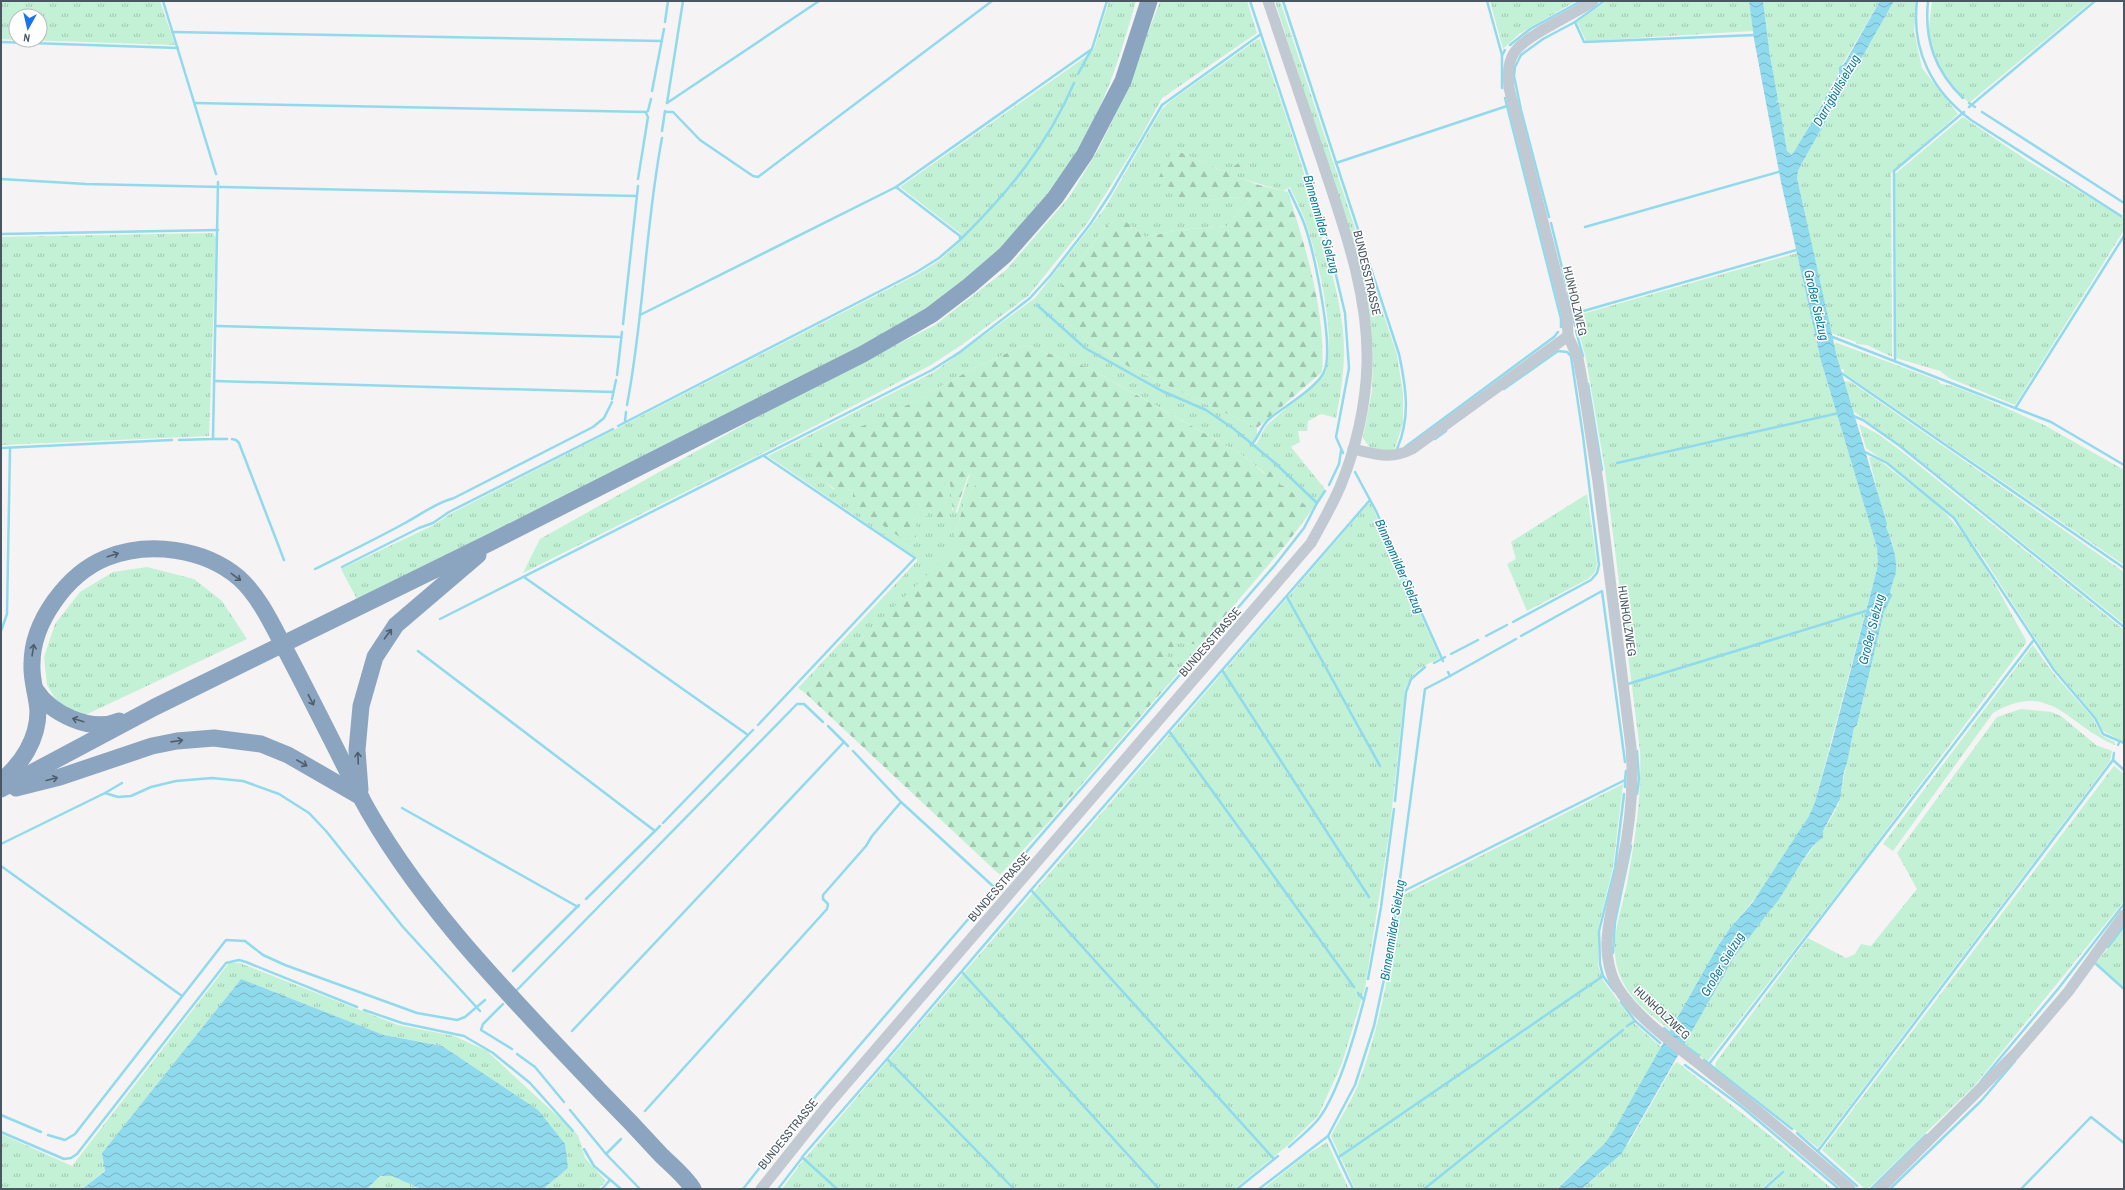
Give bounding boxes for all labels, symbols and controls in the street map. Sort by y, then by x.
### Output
north arrow [8,8,48,48]
text: N [22,31,31,45]
water label: Darrigbüllsielzug [1809,51,1864,129]
water label: Binnenmilder Sielzug [1299,173,1344,276]
street label: BUNDESSTRASSE [1349,229,1385,317]
street label: HUNHOLZWEG [1559,265,1591,337]
water label: Großer Sielzug [1800,268,1833,342]
water label: Binnenmilder Sielzug [1371,516,1428,616]
one-way arrow [107,551,119,559]
one-way arrow [231,573,242,581]
street label: HUNHOLZWEG [1614,585,1640,657]
water label: Großer Sielzug [1854,592,1888,666]
street label: BUNDESSTRASSE [1175,604,1245,680]
one-way arrow [384,629,393,640]
one-way arrow [30,644,38,657]
one-way arrow [308,694,316,706]
one-way arrow [72,716,85,723]
one-way arrow [170,737,183,745]
one-way arrow [354,752,362,765]
one-way arrow [296,759,308,767]
one-way arrow [46,774,59,782]
street label: BUNDESSTRASSE [964,849,1034,925]
water label: Binnenmilder Sielzug [1376,878,1409,982]
water label: Großer Sielzug [1697,929,1748,1000]
street label: HUNHOLZWEG [1631,983,1693,1043]
street label: BUNDESSTRASSE [754,1095,822,1173]

